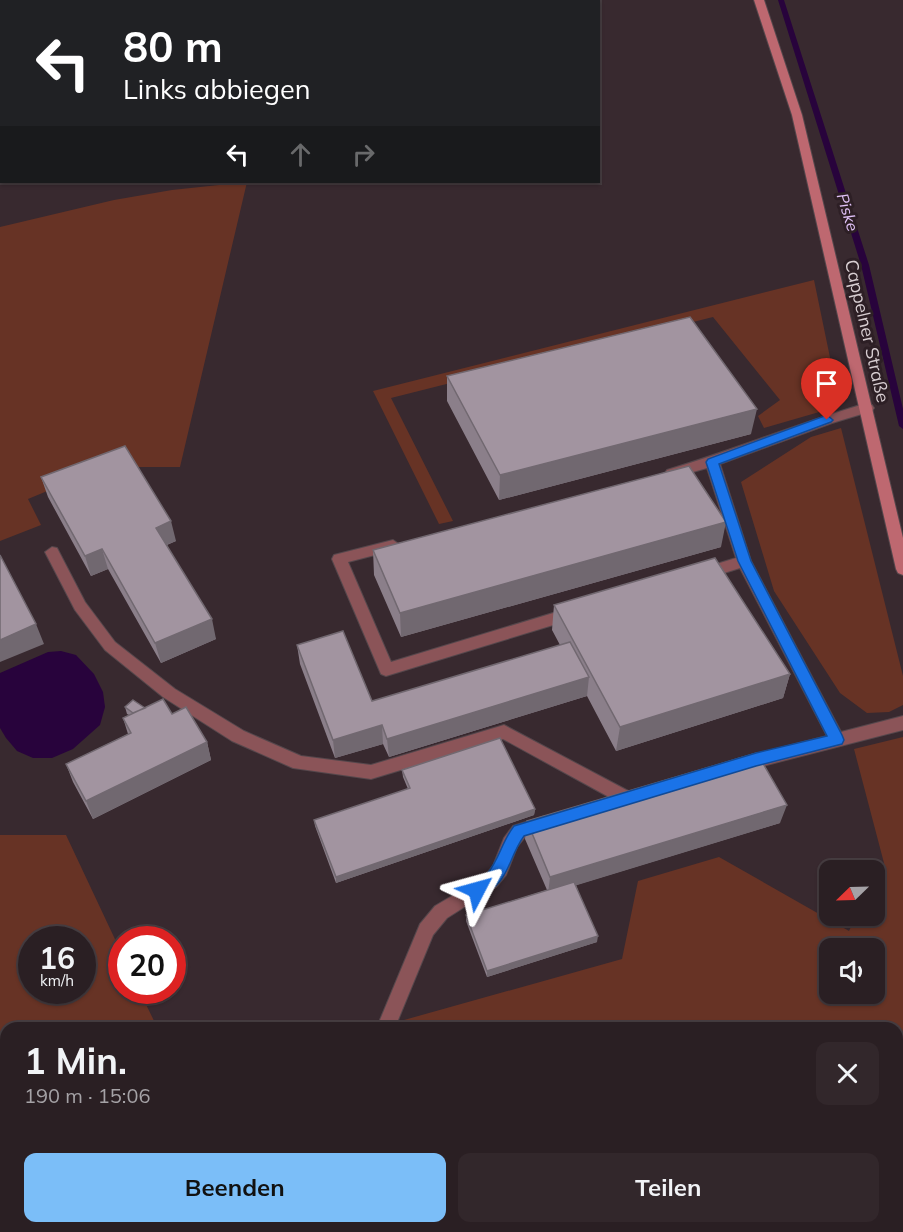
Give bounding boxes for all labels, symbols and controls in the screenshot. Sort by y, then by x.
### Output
text: 80 m [123,20,223,73]
icon: left [24,24,102,102]
text: Links abbiegen [123,72,311,106]
icon: left [221,138,254,171]
icon: ahead [284,138,317,171]
icon: right [347,138,380,171]
water label: Piske [833,190,863,234]
street label: Cappelner Straße [840,257,895,405]
pin [801,358,852,420]
icon: arrive [810,367,843,400]
position arrow [445,858,509,922]
north arrow [819,860,885,926]
map controls [819,860,885,1004]
speed limit sign: 20 [108,926,186,1004]
button: sound [819,938,885,1004]
text: 16 [39,939,75,977]
text: km/h [40,971,74,990]
text: 1 Min. [24,1038,127,1083]
button: close [816,1042,879,1105]
text: 190 m · 15:06 [24,1083,150,1108]
button: Beenden [24,1153,446,1222]
button: Teilen [458,1153,879,1222]

